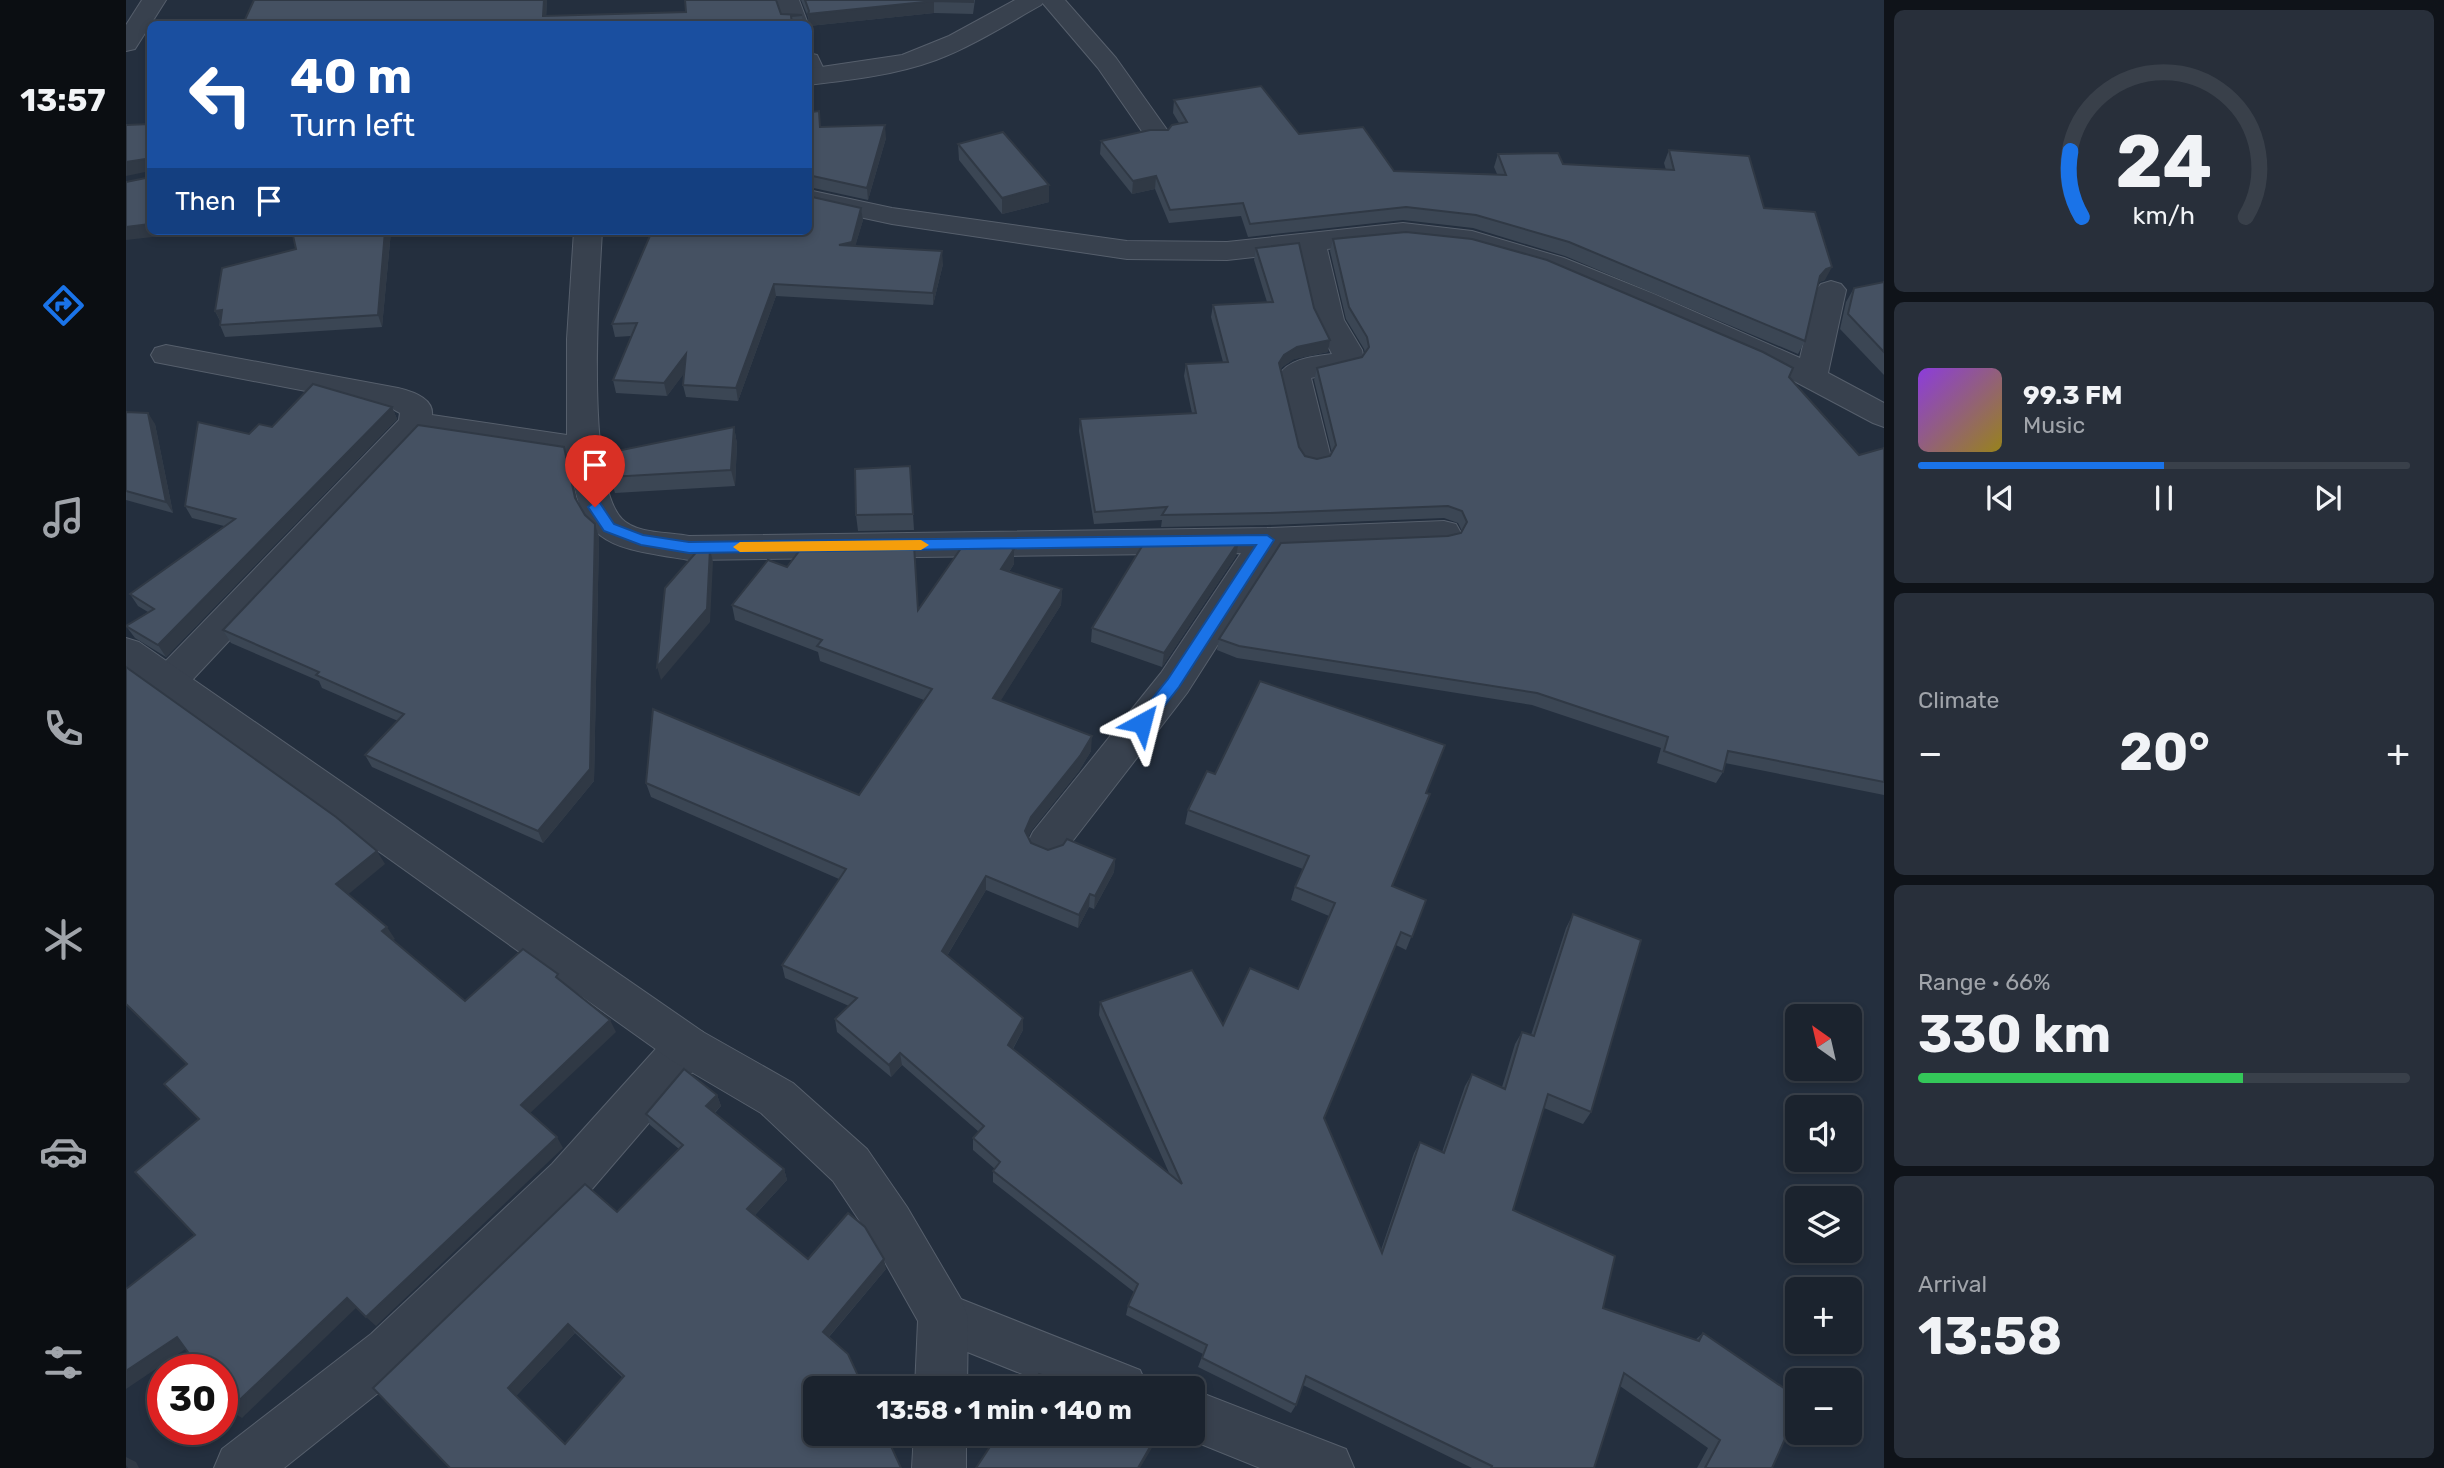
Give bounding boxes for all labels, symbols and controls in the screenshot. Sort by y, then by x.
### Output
text: 40 m [290,47,412,105]
icon: left [175,49,266,140]
text: 13:57 [20,81,106,119]
text: Turn left [290,106,415,144]
text: 24 [2116,119,2212,205]
icon: arrive [250,182,288,220]
text: Then [175,186,236,217]
text: km/h [2133,201,2195,230]
icon: directions [39,281,88,330]
text: 99.3 FM [2023,380,2123,411]
text: Music [2023,411,2085,439]
pin [565,435,625,507]
icon: arrive [576,446,614,484]
icon: previous [1981,479,2019,517]
icon: pause [2145,479,2183,517]
icon: next [2309,479,2347,517]
icon: music [39,493,88,542]
position arrow [1105,686,1179,760]
text: Climate [1918,686,1999,714]
icon: phone [39,704,88,753]
text: 20° [2119,721,2210,783]
text: − [1918,730,1943,776]
text: + [2386,730,2410,776]
icon: climate [39,915,88,964]
text: Range · 66% [1918,968,2050,996]
text: 330 km [1918,1003,2111,1065]
north arrow [1785,1004,1862,1082]
map controls [1785,1004,1862,1445]
button: sound [1785,1095,1862,1172]
icon: car [39,1127,88,1176]
button: layers [1785,1186,1862,1263]
text: Arrival [1918,1270,1987,1298]
button: + [1785,1277,1862,1354]
text: 13:58 [1918,1305,2062,1367]
icon: filters [39,1338,88,1387]
speed limit sign: 30 [147,1354,238,1445]
button: − [1785,1368,1862,1445]
text: 13:58 · 1 min · 140 m [876,1395,1132,1426]

